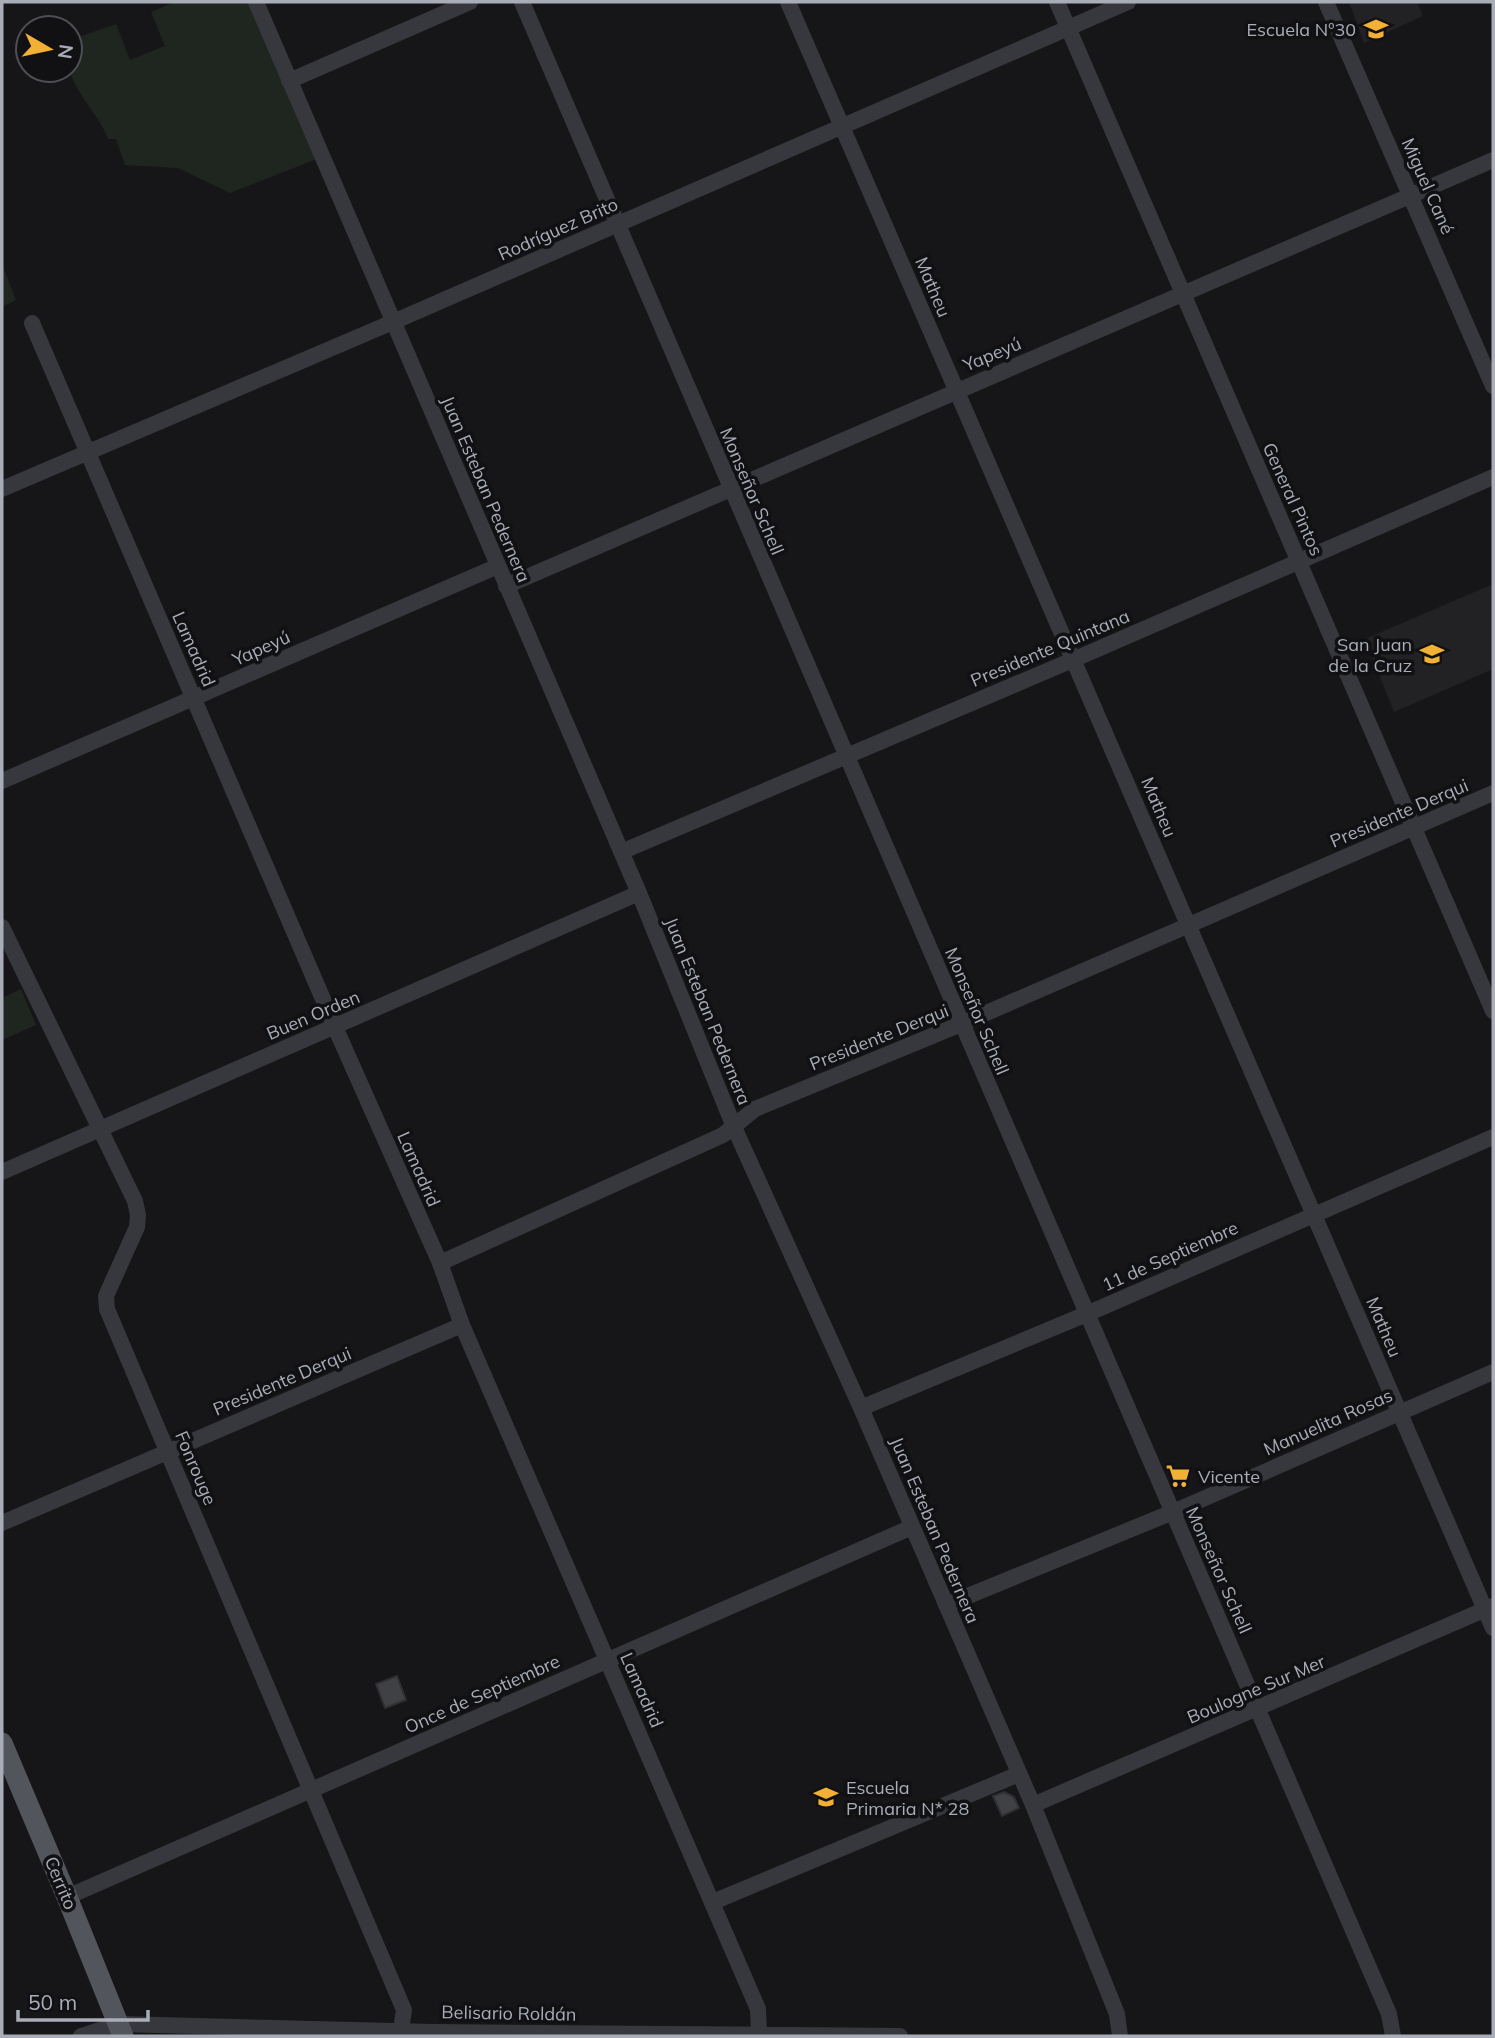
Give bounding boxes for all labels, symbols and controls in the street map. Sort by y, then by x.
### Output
north arrow [14,14,84,84]
school or university icon: Escuela Nº30 [1362,15,1390,43]
place label: Escuela Nº30 [1247,18,1356,41]
text: N [53,43,79,61]
street label: Miguel Cané [1397,134,1459,238]
street label: Rodríguez Brito [495,192,621,266]
street label: Matheu [910,253,956,321]
street label: Yapeyú [959,332,1024,377]
street label: Juan Esteban Pedernera [436,392,536,586]
street label: Monseñor Schell [715,424,789,558]
street label: General Pintos [1258,439,1328,559]
street label: Presidente Quintana [967,604,1133,692]
street label: Lamadrid [167,608,221,690]
street label: Yapeyú [228,625,293,671]
place label: San Juan de la Cruz [1328,633,1412,677]
school or university icon: San Juan de la Cruz [1418,640,1446,668]
street label: Matheu [1136,773,1182,841]
street label: Presidente Derqui [1326,774,1472,852]
street label: Juan Esteban Pedernera [660,914,756,1108]
street label: Monseñor Schell [940,944,1014,1078]
street label: Buen Orden [263,985,363,1045]
street label: Presidente Derqui [806,999,952,1075]
street label: Lamadrid [392,1128,446,1210]
street label: 11 de Septiembre [1098,1216,1242,1296]
street label: Matheu [1361,1293,1407,1361]
street label: Presidente Derqui [209,1342,355,1420]
street label: Manuelita Rosas [1260,1383,1396,1461]
street label: Fonrouge [170,1427,222,1509]
street label: Juan Esteban Pedernera [885,1433,985,1627]
supermarket icon: Vicente [1164,1462,1192,1490]
place label: Vicente [1198,1465,1260,1488]
street label: Monseñor Schell [1181,1503,1257,1637]
street label: Once de Septiembre [401,1649,563,1739]
street label: Lamadrid [615,1649,669,1731]
street label: Boulogne Sur Mer [1183,1649,1329,1728]
place label: Escuela Primaria N* 28 [846,1776,969,1820]
school or university icon: Escuela Primaria N* 28 [812,1783,840,1811]
street label: Cerrito [40,1853,82,1913]
scale bar [18,1979,147,2023]
text: 50 m [28,1989,77,2015]
street label: Belisario Roldán [441,2000,577,2026]

